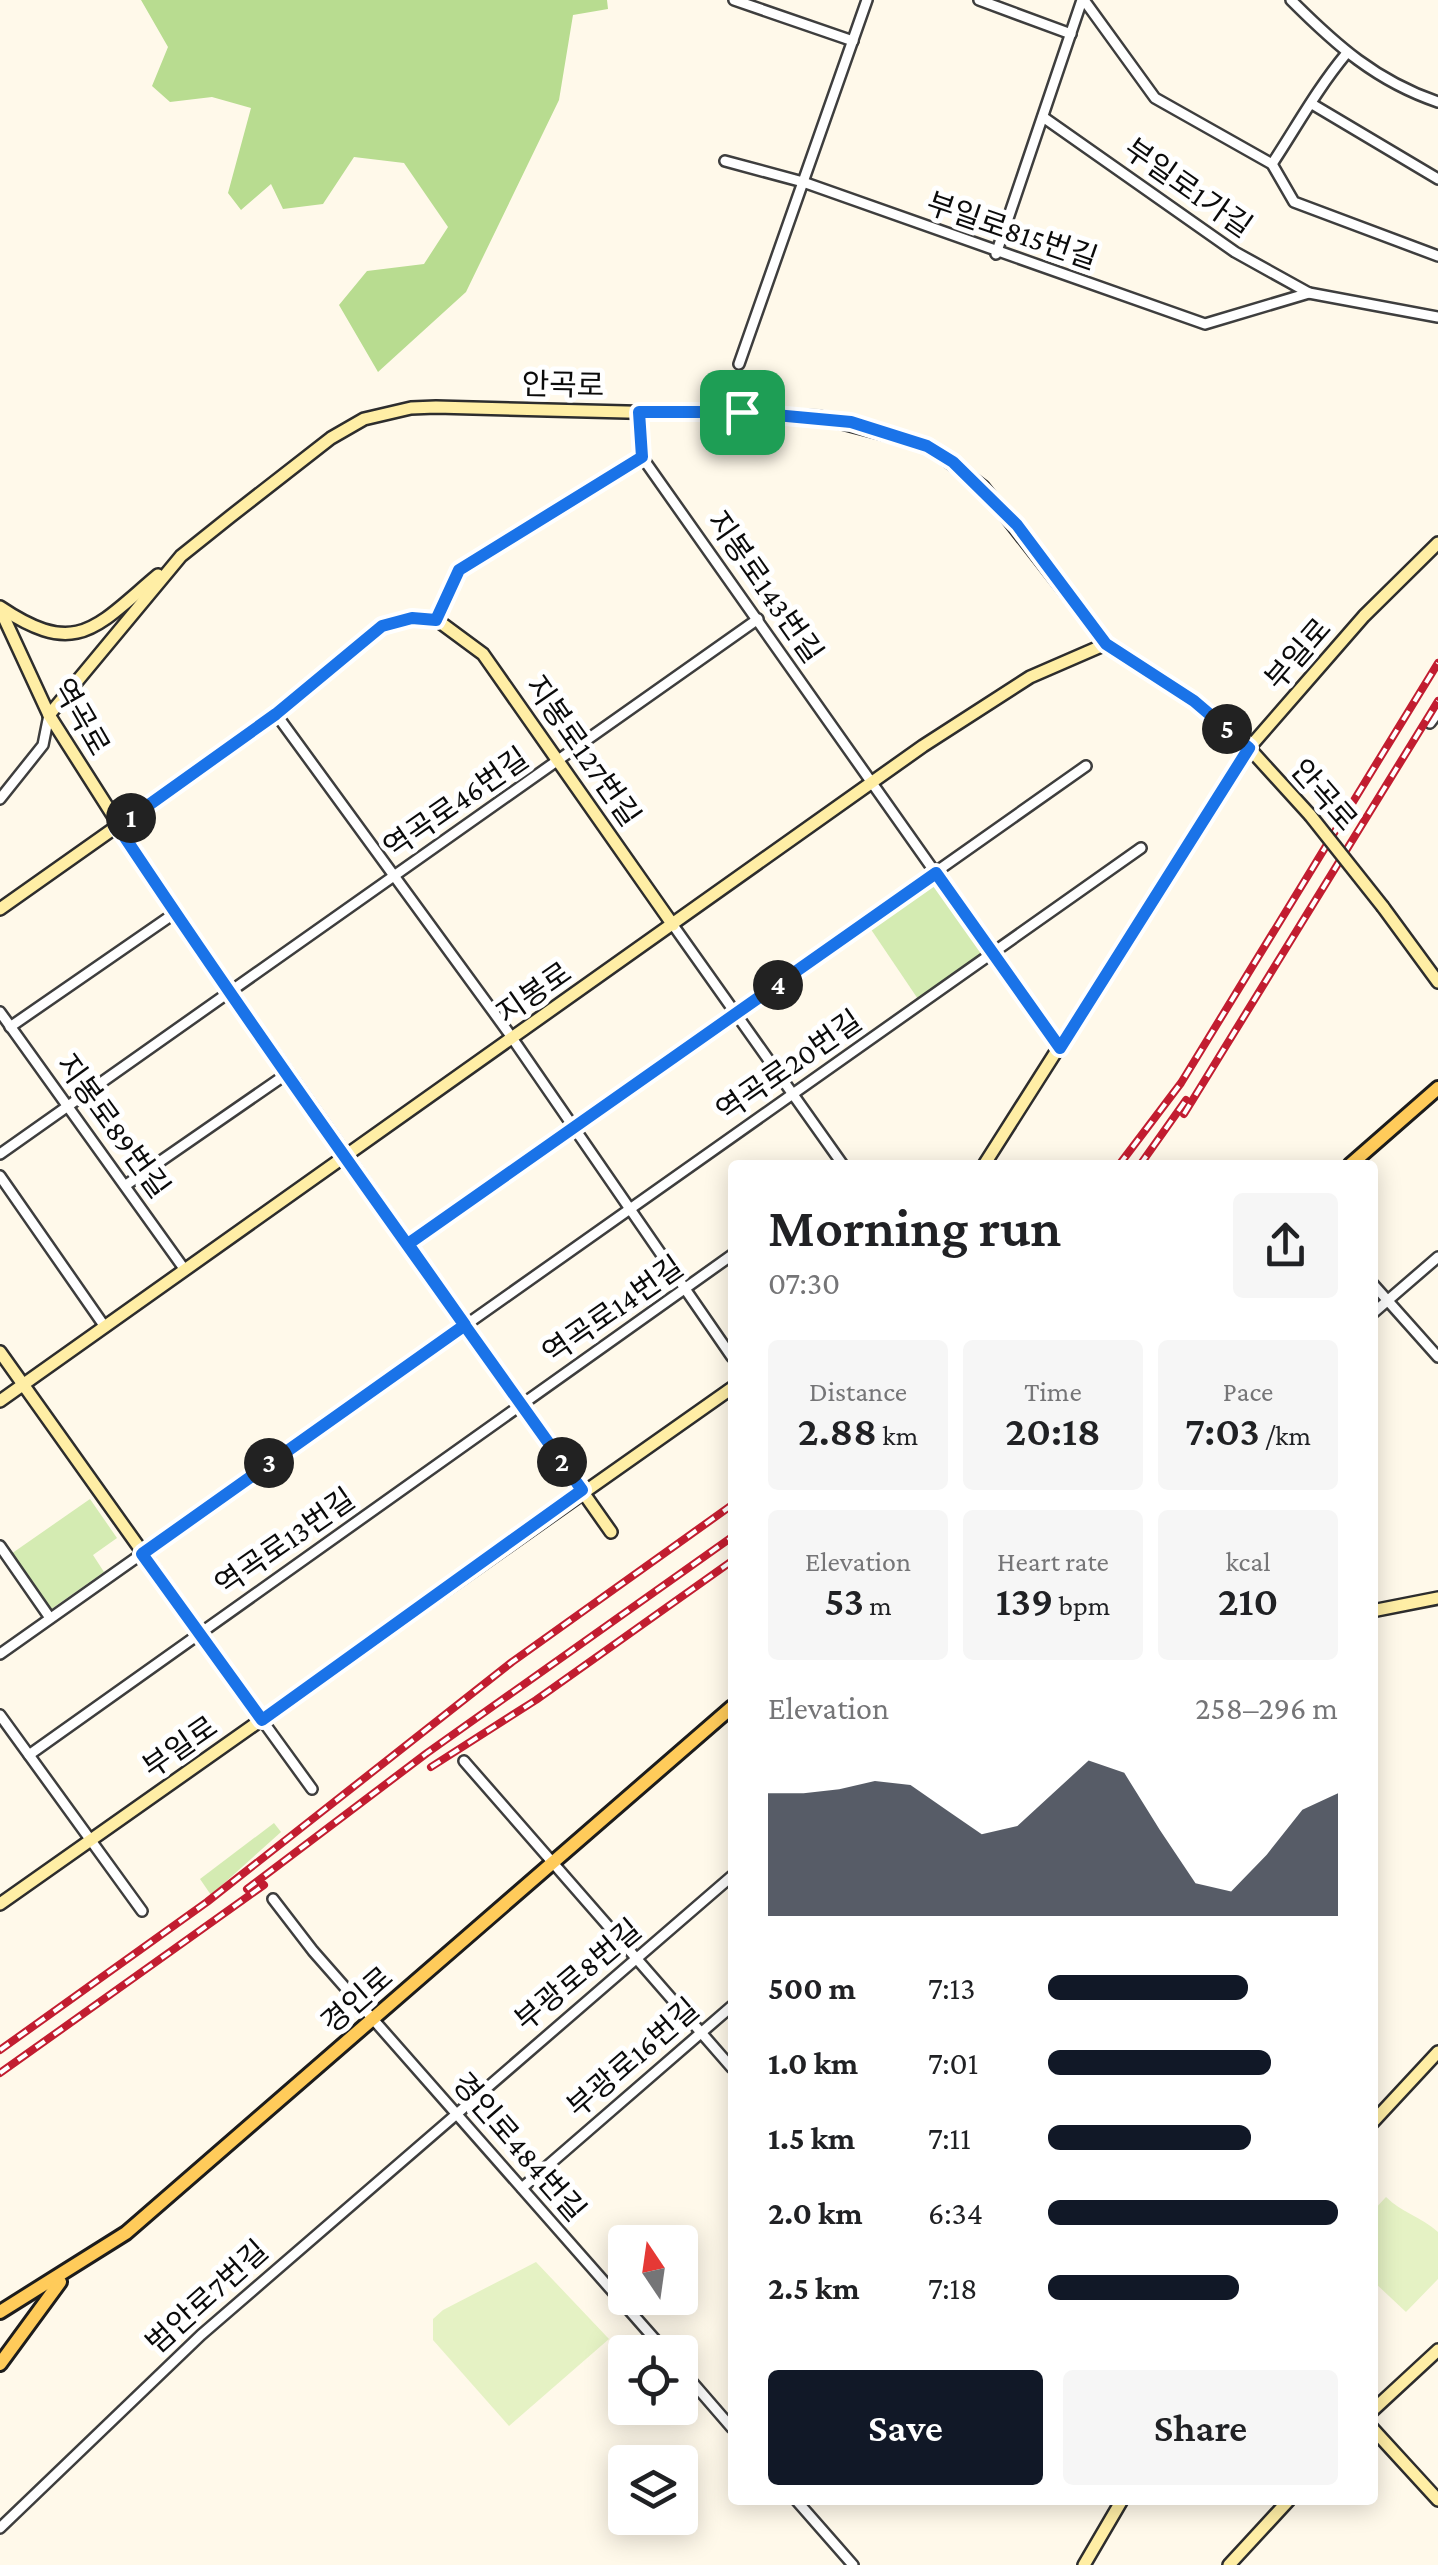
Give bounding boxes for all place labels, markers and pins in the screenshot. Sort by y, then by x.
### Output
pin [700,370,785,455]
pin: 5 [1202,704,1252,754]
pin: 1 [106,793,156,843]
pin: 4 [753,960,803,1010]
pin: 2 [537,1437,587,1487]
pin: 3 [244,1438,294,1488]

